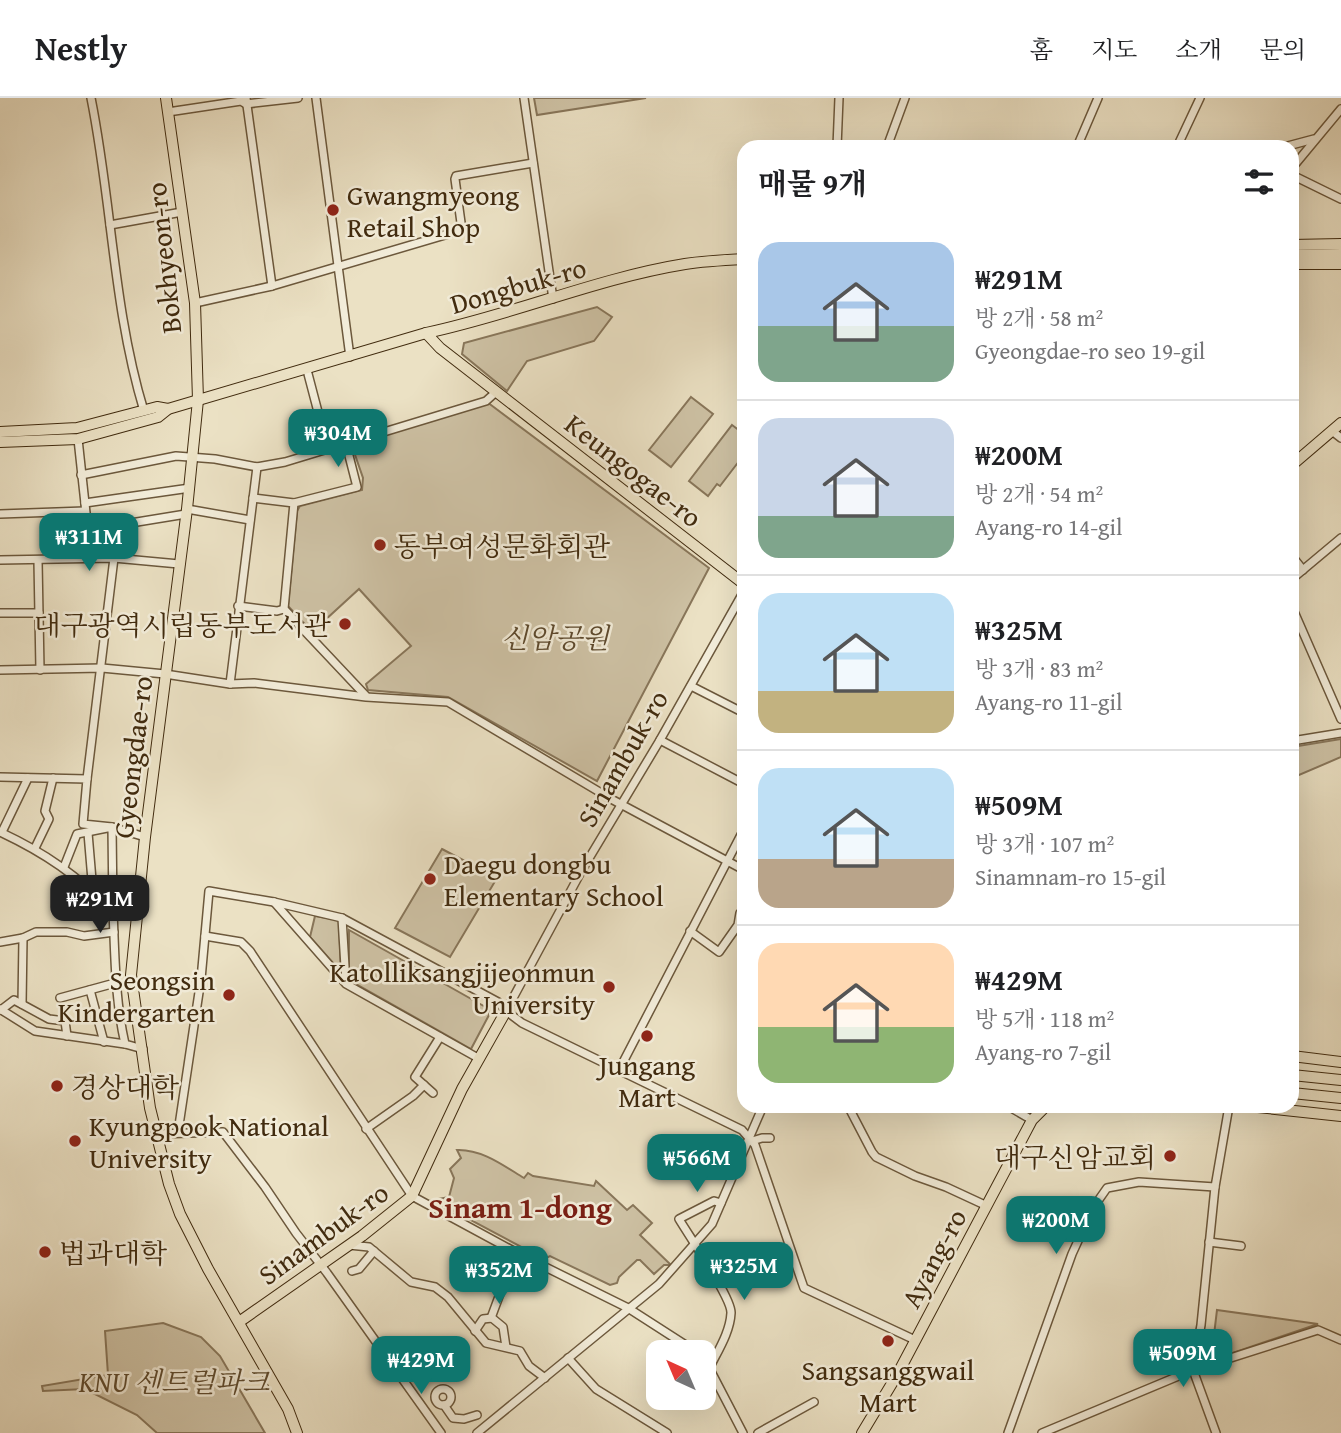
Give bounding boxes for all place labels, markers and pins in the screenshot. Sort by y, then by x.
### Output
place label: Gwangmyeong Retail Shop [347,174,519,247]
marker: Gwangmyeong Retail Shop [325,202,341,218]
pin: ₩304M [289,410,387,469]
pin: ₩311M [40,514,138,573]
place label: 동부여성문화회관 [394,525,610,566]
marker: 동부여성문화회관 [372,537,388,553]
place label: 대구광역시립동부도서관 [33,604,331,645]
marker: 대구광역시립동부도서관 [337,616,353,632]
place label: Daegu dongbu Elementary School [444,843,664,916]
marker: Daegu dongbu Elementary School [422,871,438,887]
pin: ₩291M [51,876,149,935]
place label: Katolliksangjijeonmun University [329,951,595,1024]
place label: Seongsin Kindergarten [58,959,215,1032]
marker: Katolliksangjijeonmun University [601,979,617,995]
marker: Seongsin Kindergarten [221,987,237,1003]
marker: Jungang Mart [639,1028,655,1044]
place label: Jungang Mart [596,1044,695,1117]
place label: 경상대학 [71,1066,179,1107]
marker: 경상대학 [49,1078,65,1094]
place label: Kyungpook National University [89,1105,329,1178]
marker: Kyungpook National University [67,1133,83,1149]
pin: ₩566M [648,1134,746,1194]
place label: 대구신암교회 [994,1136,1156,1177]
marker: 대구신암교회 [1162,1148,1178,1164]
pin: ₩200M [1007,1196,1105,1256]
place label: 법과대학 [59,1232,167,1273]
pin: ₩325M [695,1242,793,1302]
marker: 법과대학 [37,1244,53,1260]
pin: ₩352M [450,1246,548,1306]
pin: ₩509M [1134,1330,1232,1389]
marker: Sangsanggwail Mart [880,1333,896,1349]
pin: ₩429M [372,1336,470,1396]
place label: Sangsanggwail Mart [802,1349,975,1422]

